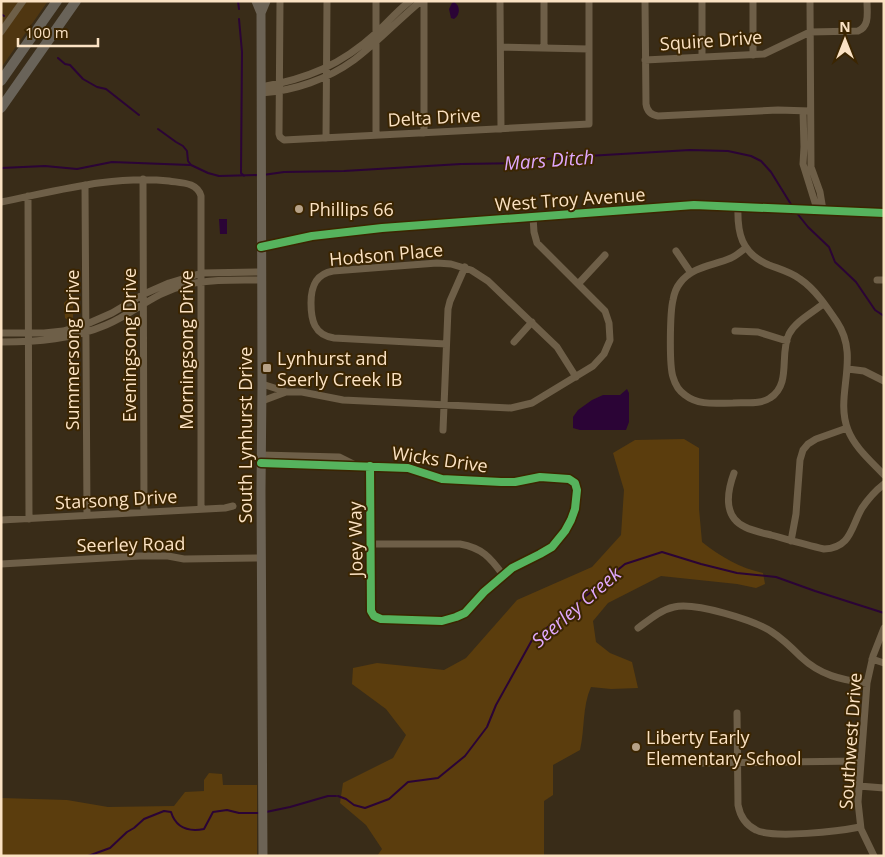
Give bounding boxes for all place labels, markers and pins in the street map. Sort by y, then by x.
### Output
place label: Phillips 66 [309,197,394,221]
marker: Phillips 66 [293,203,305,215]
place label: Lynhurst and Seerly Creek IB [277,346,402,391]
marker: Lynhurst and Seerly Creek IB [261,362,273,374]
place label: Liberty Early Elementary School [646,725,802,770]
marker: Liberty Early Elementary School [630,741,642,753]

